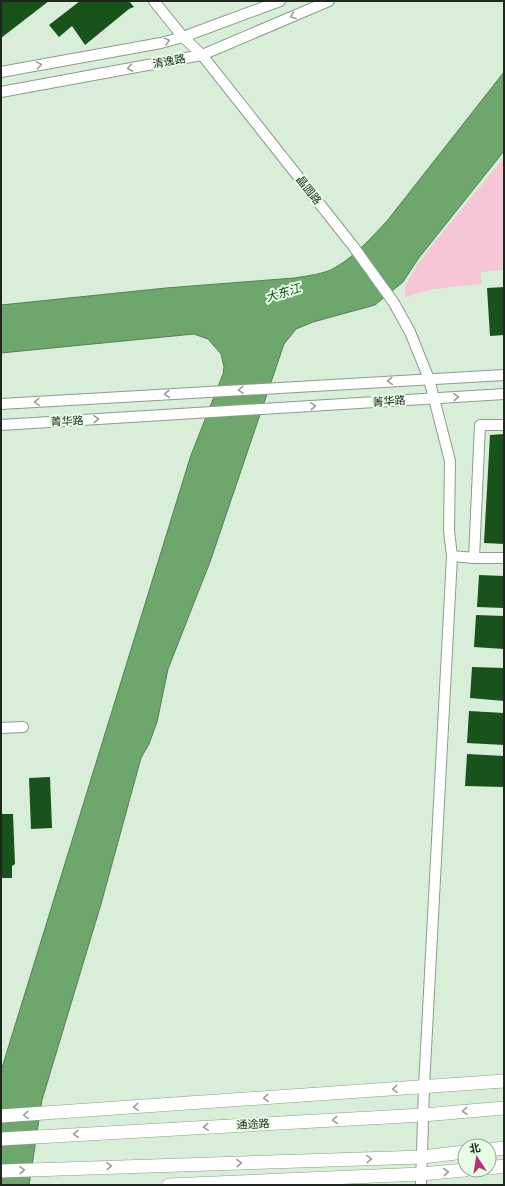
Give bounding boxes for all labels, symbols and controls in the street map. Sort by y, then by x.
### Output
one-way arrow [290,11,298,19]
one-way arrow [163,37,170,46]
street label: 清逸路 [151,51,187,71]
one-way arrow [36,61,42,70]
one-way arrow [127,63,133,72]
street label: 晶圆路 [293,173,325,207]
water label: 大东江 [263,280,304,305]
one-way arrow [387,377,393,386]
one-way arrow [238,385,244,394]
one-way arrow [164,390,170,398]
one-way arrow [453,392,459,401]
street label: 菁华路 [372,393,406,409]
one-way arrow [34,397,40,406]
one-way arrow [310,401,316,410]
street label: 菁华路 [50,413,84,429]
one-way arrow [93,415,99,424]
one-way arrow [392,1084,398,1093]
one-way arrow [263,1094,269,1103]
one-way arrow [133,1103,139,1112]
one-way arrow [462,1107,468,1116]
one-way arrow [23,1110,29,1119]
street label: 通途路 [236,1116,270,1132]
one-way arrow [332,1116,338,1124]
one-way arrow [203,1123,209,1131]
one-way arrow [73,1130,79,1139]
north arrow [457,1138,497,1178]
text: 北 [468,1140,482,1156]
one-way arrow [366,1154,372,1163]
one-way arrow [236,1158,242,1167]
one-way arrow [106,1162,112,1171]
one-way arrow [19,1165,25,1174]
one-way arrow [443,1168,449,1177]

